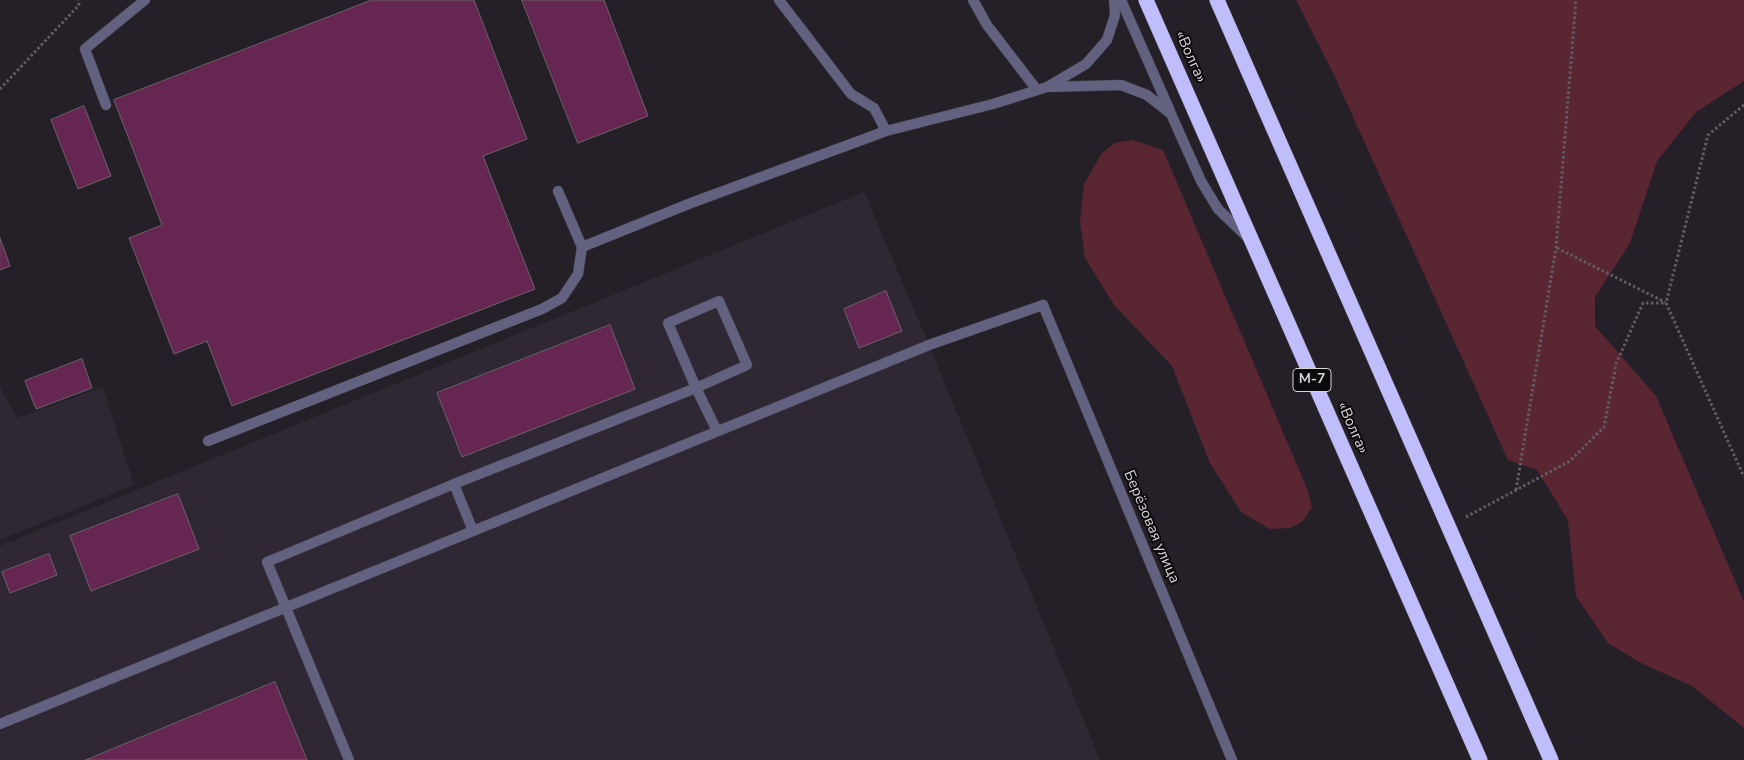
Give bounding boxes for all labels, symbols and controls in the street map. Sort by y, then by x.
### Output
street label: «Волга» [1171,28,1209,86]
road number: М-7 [1293,368,1331,392]
street label: «Волга» [1333,399,1371,457]
street label: Берёзовая улица [1119,468,1183,586]

